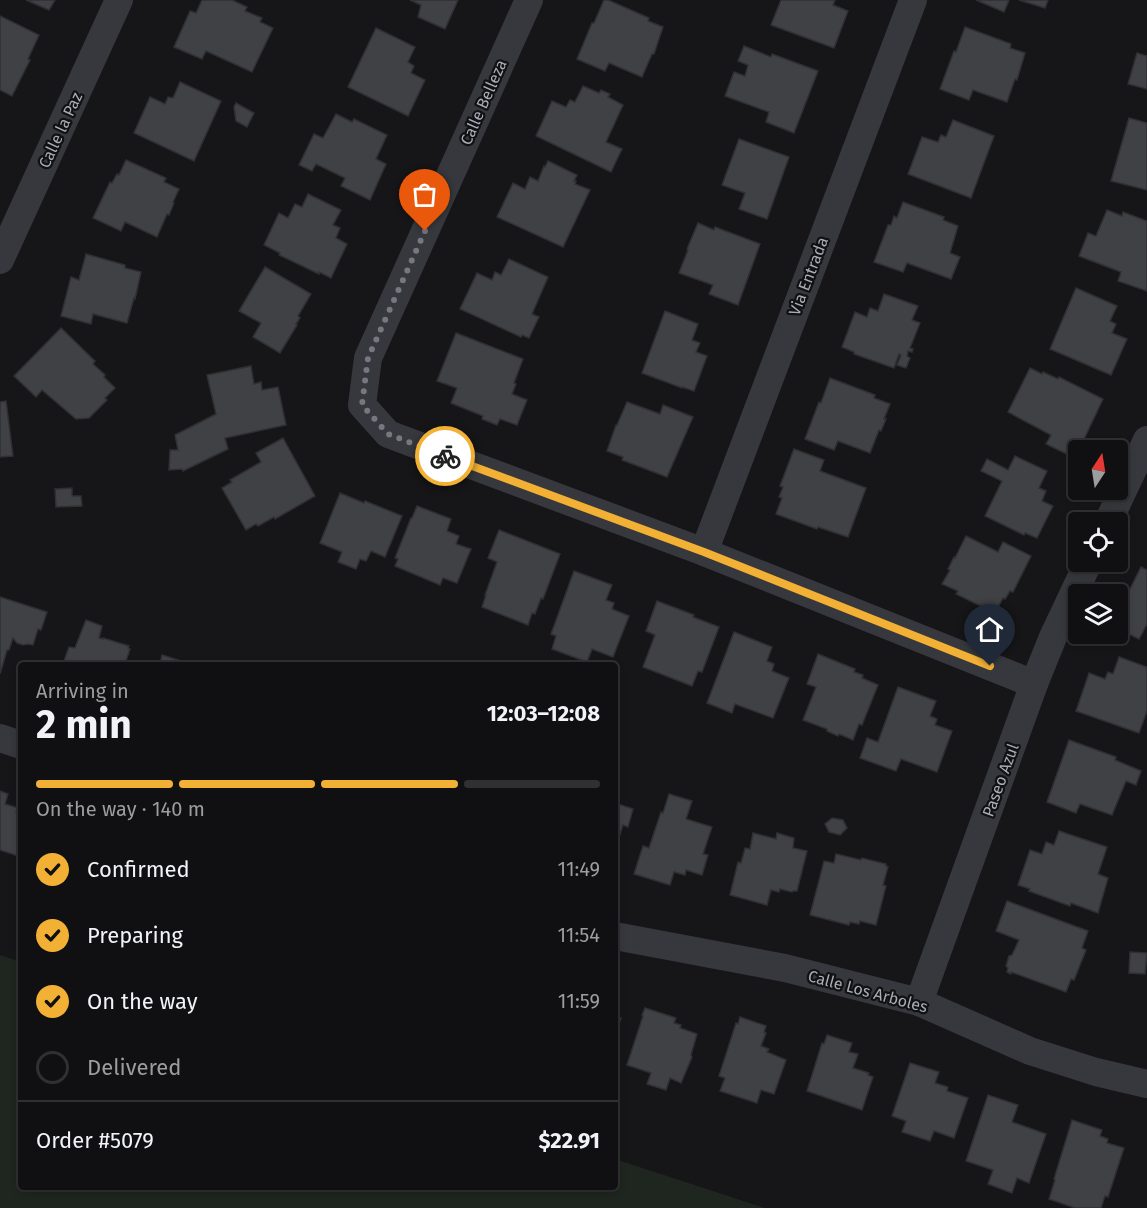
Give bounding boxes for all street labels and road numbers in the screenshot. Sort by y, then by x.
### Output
street label: Calle Belleza [456,57,511,148]
street label: Calle la Paz [35,89,86,171]
street label: Via Entrada [785,234,832,318]
street label: Paseo Azul [978,741,1023,819]
street label: Calle Los Arboles [806,966,930,1017]

